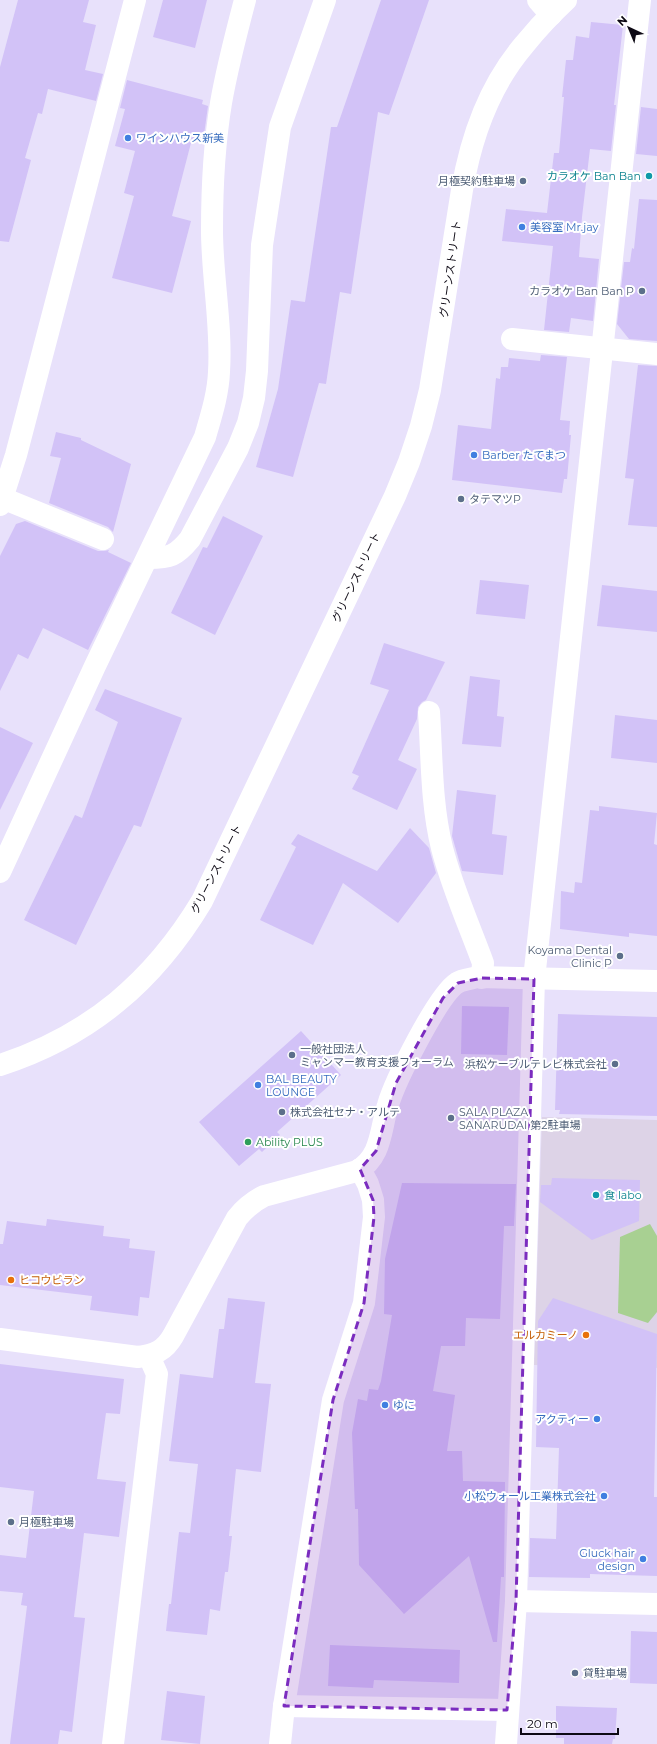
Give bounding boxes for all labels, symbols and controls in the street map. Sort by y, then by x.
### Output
north arrow [609,8,649,48]
text: N [614,13,630,29]
place label: ワインハウス新美 [136,131,224,145]
marker: ワインハウス新美 [123,133,133,143]
place label: カラオケ Ban Ban [547,169,641,183]
marker: カラオケ Ban Ban [644,171,654,181]
place label: 月極契約駐車場 [438,174,515,188]
marker: 月極契約駐車場 [518,176,528,186]
street label: グリーンストリート [436,219,464,319]
place label: 美容室 Mr.jay [530,220,598,234]
marker: 美容室 Mr.jay [517,222,527,232]
place label: カラオケ Ban Ban P [529,284,634,298]
marker: カラオケ Ban Ban P [637,286,647,296]
place label: Barber たてまつ [482,448,566,462]
marker: Barber たてまつ [469,450,479,460]
place label: タテマツP [469,492,521,506]
marker: タテマツP [456,494,466,504]
street label: グリーンストリート [329,530,383,624]
street label: グリーンストリート [187,822,245,916]
place label: Koyama Dental Clinic P [528,943,612,970]
marker: Koyama Dental Clinic P [615,951,625,961]
place label: 一般社団法人 ミャンマー教育支援フォーラム [300,1042,454,1069]
marker: 一般社団法人 ミャンマー教育支援フォーラム [287,1050,297,1060]
place label: 浜松ケーブルテレビ株式会社 [465,1057,607,1071]
marker: 浜松ケーブルテレビ株式会社 [610,1059,620,1069]
place label: BAL BEAUTY LOUNGE [266,1072,337,1099]
marker: BAL BEAUTY LOUNGE [253,1080,263,1090]
place label: 株式会社セナ・アルテ [290,1105,400,1119]
place label: SALA PLAZA SANARUDAI 第2駐車場 [459,1105,580,1132]
marker: 株式会社セナ・アルテ [277,1107,287,1117]
marker: SALA PLAZA SANARUDAI 第2駐車場 [446,1113,456,1123]
place label: Ability PLUS [256,1135,323,1149]
marker: Ability PLUS [243,1137,253,1147]
place label: 食 labo [604,1188,642,1202]
marker: 食 labo [591,1190,601,1200]
place label: ヒコウビラン [19,1273,85,1287]
marker: ヒコウビラン [6,1275,16,1285]
place label: エルカミーノ [513,1328,578,1342]
marker: エルカミーノ [581,1330,591,1340]
place label: ゆに [393,1398,415,1412]
marker: ゆに [380,1400,390,1410]
place label: アクティー [535,1412,589,1426]
marker: アクティー [592,1414,602,1424]
place label: 小松ウォール工業株式会社 [464,1489,596,1503]
marker: 小松ウォール工業株式会社 [599,1491,609,1501]
place label: 月極駐車場 [19,1515,74,1529]
marker: 月極駐車場 [6,1517,16,1527]
place label: Gluck hair design [579,1546,635,1573]
marker: Gluck hair design [638,1554,648,1564]
place label: 貸駐車場 [583,1666,627,1680]
marker: 貸駐車場 [570,1668,580,1678]
scale bar [521,1710,618,1736]
text: 20 m [527,1716,558,1731]

